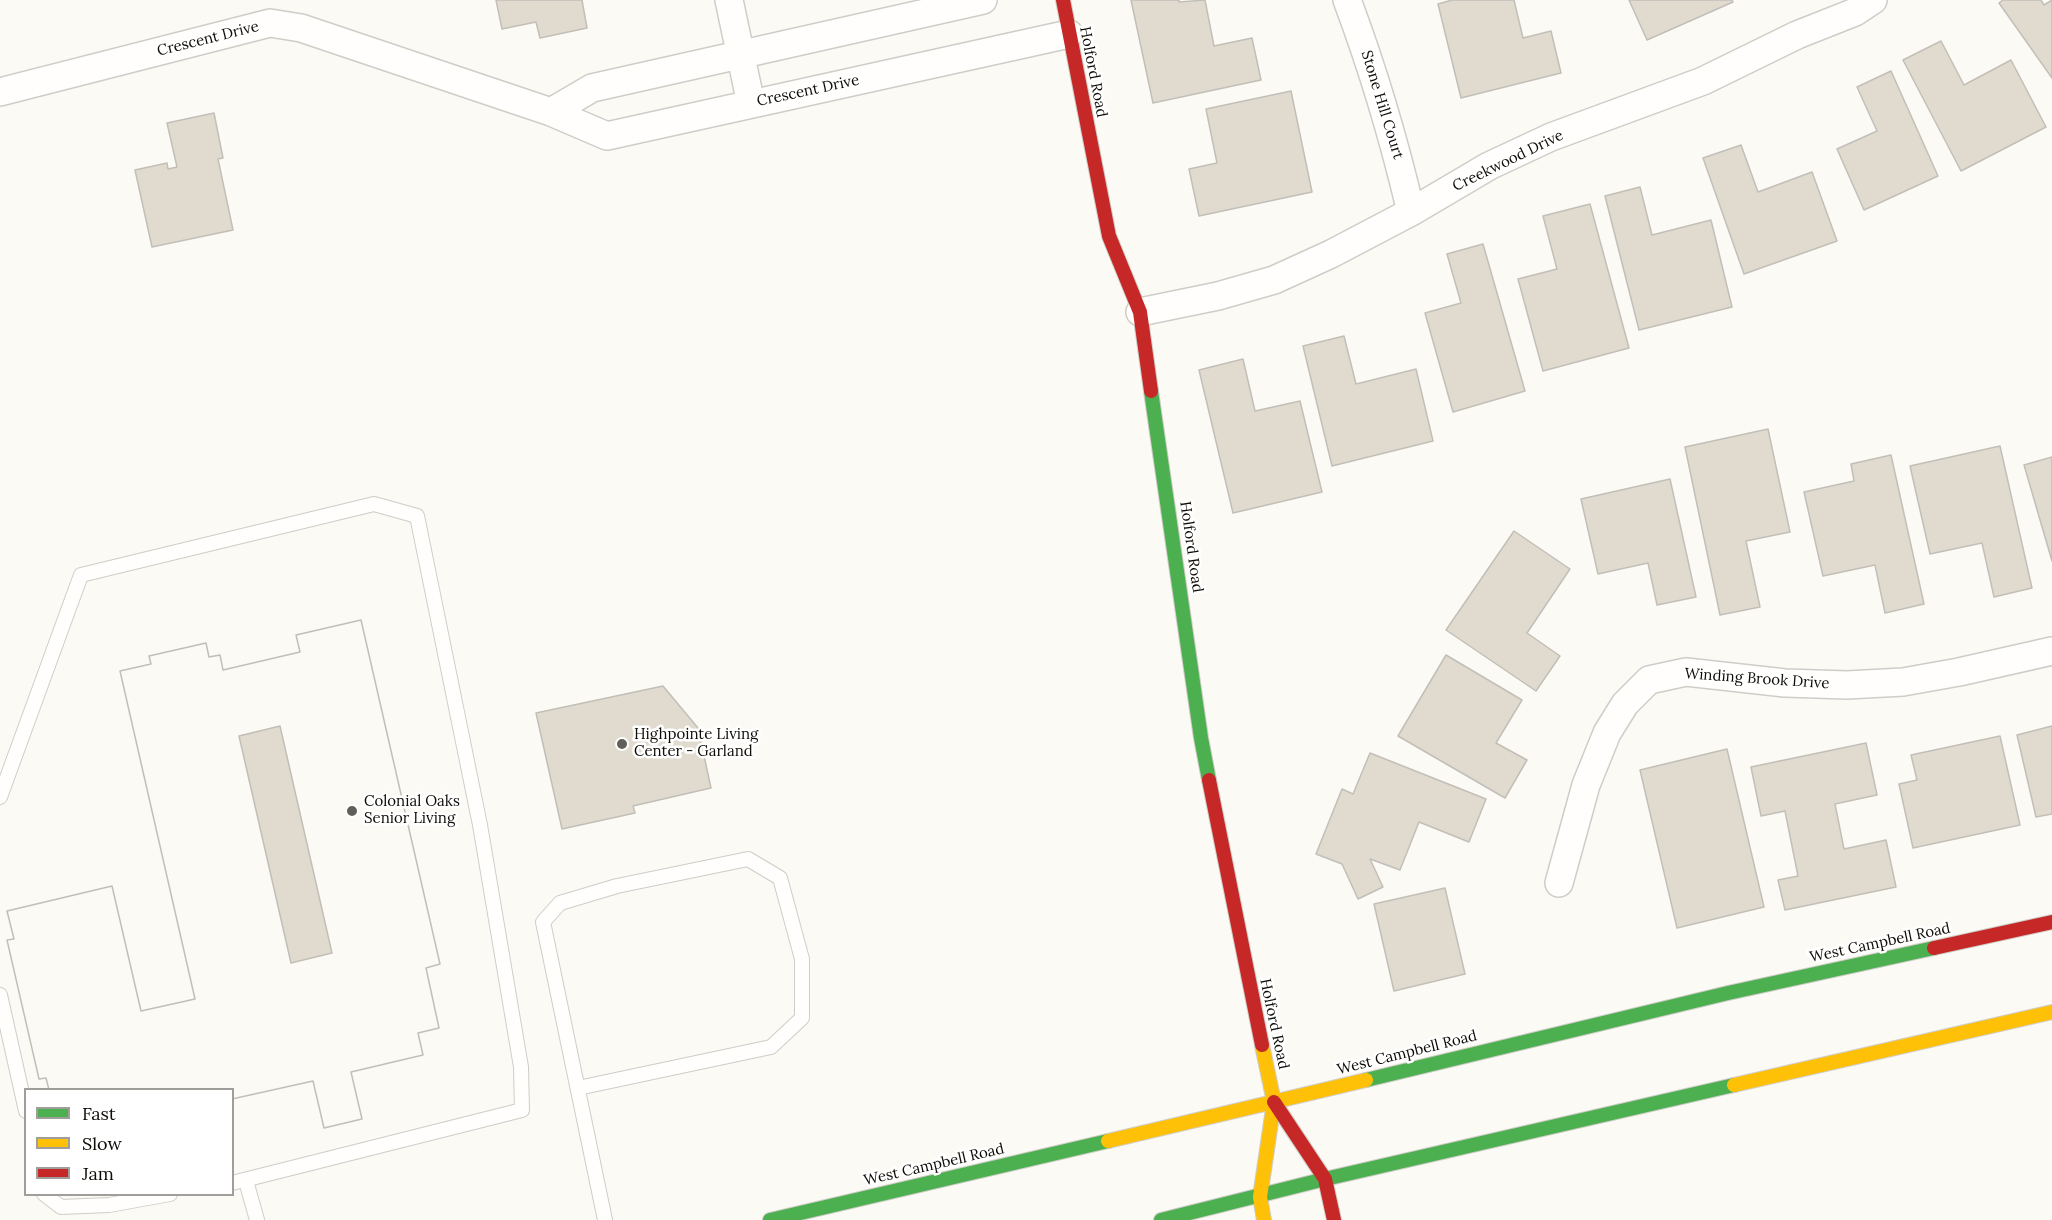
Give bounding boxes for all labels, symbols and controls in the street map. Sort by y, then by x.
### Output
street label: Crescent Drive [155,18,261,60]
street label: Holford Road [1075,25,1111,119]
street label: Stone Hill Court [1357,48,1407,162]
street label: Crescent Drive [755,71,861,111]
street label: Creekwood Drive [1450,126,1566,196]
street label: Holford Road [1176,500,1206,594]
street label: Winding Brook Drive [1684,665,1830,693]
place label: Highpointe Living Center - Garland [634,726,758,761]
marker: Highpointe Living Center - Garland [615,737,629,751]
place label: Colonial Oaks Senior Living [364,793,460,828]
marker: Colonial Oaks Senior Living [345,804,359,818]
street label: West Campbell Road [1808,919,1952,967]
street label: Holford Road [1256,977,1292,1071]
street label: West Campbell Road [1335,1027,1479,1079]
legend [24,1088,234,1196]
text: Fast [82,1102,116,1125]
text: Slow [82,1132,122,1155]
street label: West Campbell Road [862,1140,1006,1190]
text: Jam [82,1162,114,1185]

